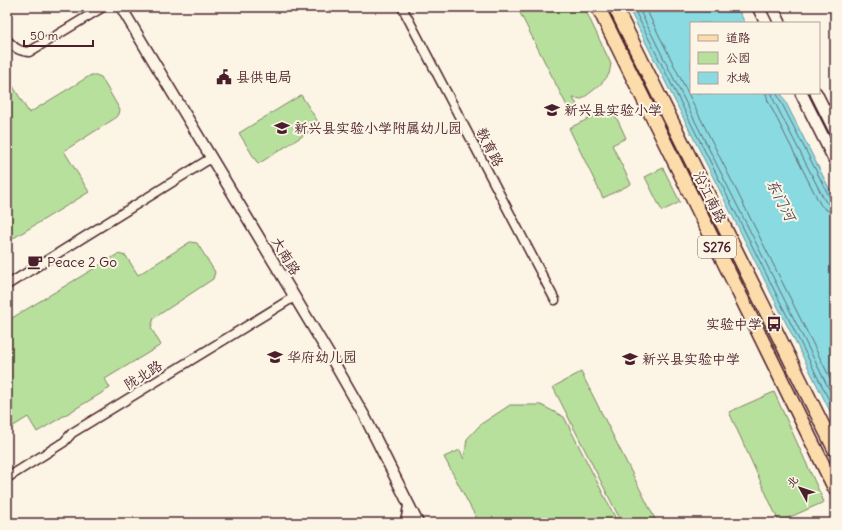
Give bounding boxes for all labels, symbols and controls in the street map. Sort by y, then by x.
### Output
scale bar [24,22,93,48]
legend [690,22,820,94]
text: 50 m [30,28,59,43]
text: 道路 [726,30,750,45]
text: 公园 [726,50,750,65]
public building icon: 县供电局 [215,68,233,86]
place label: 县供电局 [236,68,292,86]
text: 水域 [726,70,750,85]
school or university icon: 新兴县实验小学 [543,101,561,119]
place label: 新兴县实验小学 [564,101,662,119]
school or university icon: 新兴县实验小学附属幼儿园 [273,119,291,137]
place label: 新兴县实验小学附属幼儿园 [294,119,462,137]
street label: 教育路 [472,124,508,170]
street label: 沿江南路 [690,168,730,226]
water label: 东门河 [763,175,801,227]
street label: 大南路 [267,233,305,279]
road number: S276 [698,236,736,258]
cafe icon: Peace 2 Go [26,253,44,271]
place label: Peace 2 Go [47,253,117,271]
place label: 实验中学 [706,315,762,333]
bus stop icon: 实验中学 [765,315,783,333]
school or university icon: 华府幼儿园 [266,348,284,366]
place label: 华府幼儿园 [287,348,357,366]
school or university icon: 新兴县实验中学 [621,350,639,368]
place label: 新兴县实验中学 [642,350,740,368]
street label: 陇北路 [120,356,166,394]
north arrow [780,468,820,508]
text: 北 [783,473,801,490]

